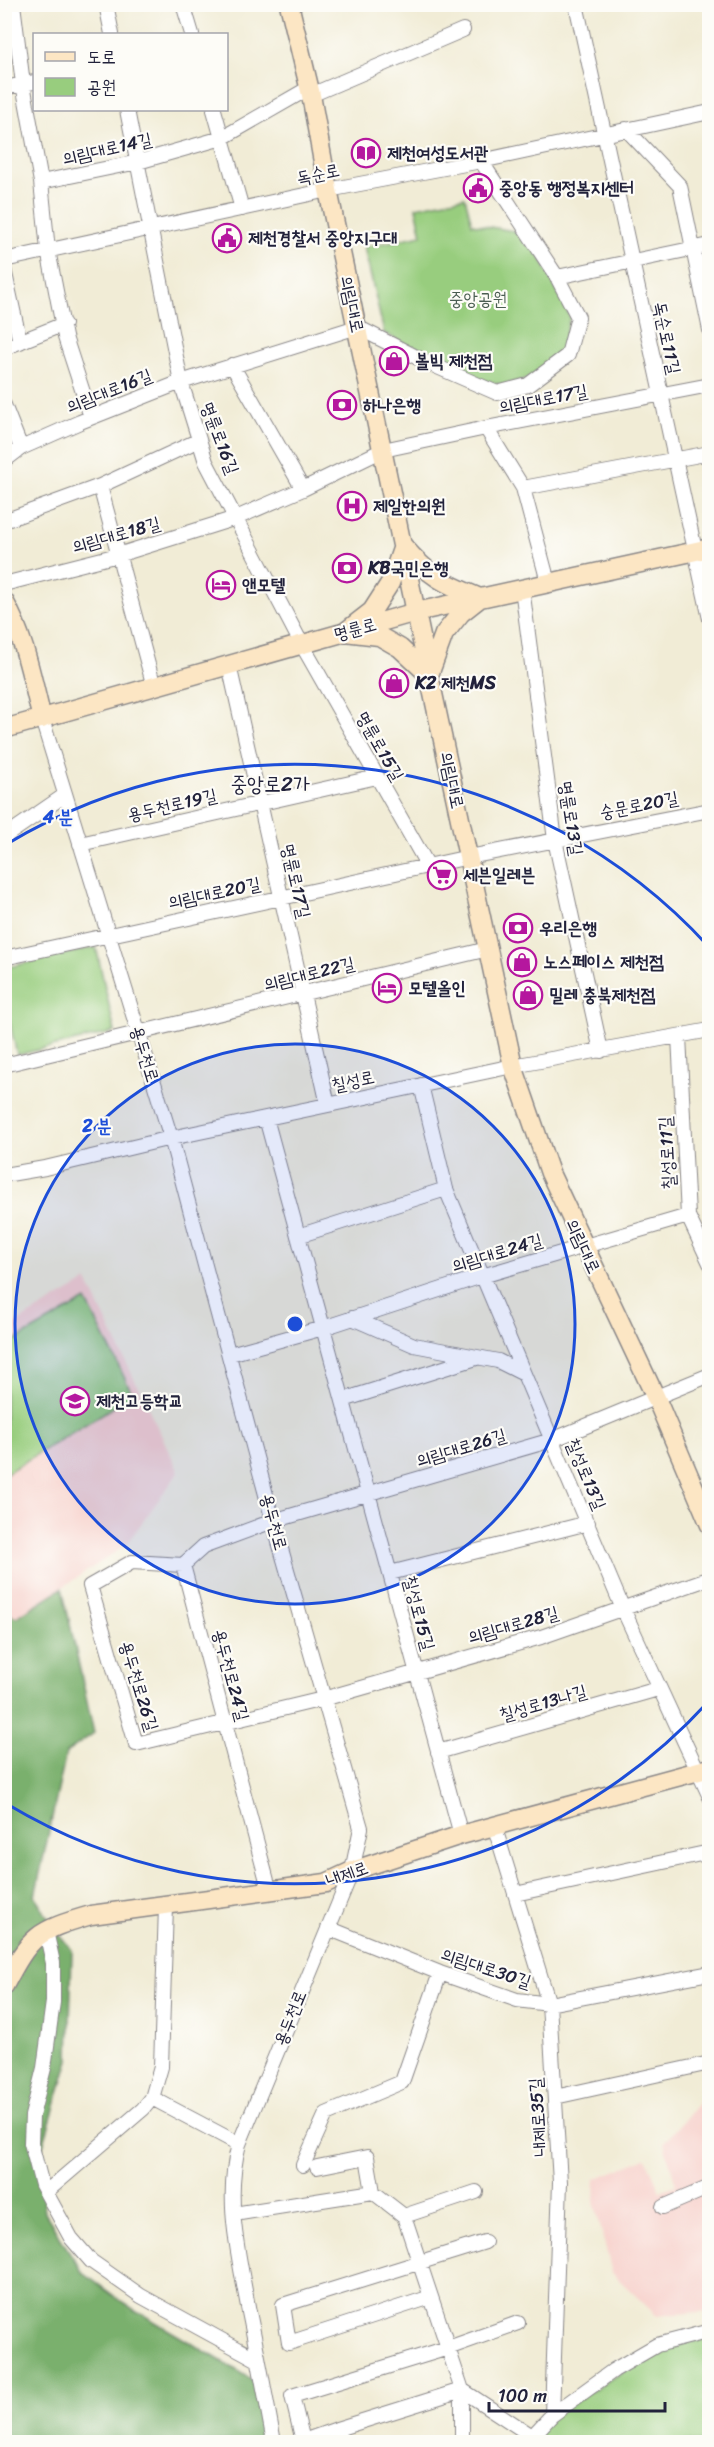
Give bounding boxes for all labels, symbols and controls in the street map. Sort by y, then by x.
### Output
legend [33,33,228,111]
text: 도로 [87,41,116,73]
text: 공원 [87,71,116,103]
street label: 의림대로14길 [59,123,156,175]
library icon: 제천여성도서관 [350,137,382,169]
place label: 제천여성도서관 [387,137,489,169]
street label: 독순로 [293,154,343,194]
public building icon: 중앙동 행정복지센터 [462,172,494,204]
place label: 중앙동 행정복지센터 [499,172,634,204]
public building icon: 제천경찰서 중앙지구대 [211,222,243,254]
place label: 제천경찰서 중앙지구대 [248,222,398,254]
street label: 의림대로 [330,272,374,336]
park label: 중앙공원 [449,283,507,315]
street label: 독순로11길 [644,299,690,378]
shop icon: 볼빅 제천점 [378,345,410,377]
place label: 볼빅 제천점 [415,345,493,377]
street label: 의림대로16길 [61,359,157,423]
street label: 의림대로17길 [496,375,591,423]
bank icon: 하나은행 [326,389,358,421]
place label: 하나은행 [363,389,421,421]
street label: 명륜로16길 [191,397,249,480]
hospital icon: 제일한의원 [336,490,368,522]
place label: 제일한의원 [373,490,445,522]
street label: 의림대로18길 [68,507,165,563]
bank icon: KB국민은행 [331,552,363,584]
place label: KB국민은행 [367,552,448,584]
hotel icon: 앤모텔 [205,569,237,601]
place label: 앤모텔 [242,569,286,601]
street label: 명륜로 [330,608,380,650]
shop icon: K2 제천MS [378,667,410,699]
place label: K2 제천MS [414,667,497,699]
street label: 명륜로15길 [347,705,413,788]
street label: 의림대로 [430,748,474,812]
district label: 중앙로2가 [230,765,310,803]
street label: 명륜로13길 [549,778,593,858]
street label: 용두천로19길 [124,779,221,831]
street label: 숭문로20길 [597,782,682,828]
text: 4 분 [42,801,73,833]
street label: 명륜로17길 [272,840,320,922]
supermarket icon: 세븐일레븐 [426,859,458,891]
place label: 세븐일레븐 [463,859,535,891]
street label: 의림대로20길 [165,867,264,918]
bank icon: 우리은행 [502,912,534,944]
place label: 우리은행 [539,912,597,944]
shop icon: 노스페이스 제천점 [506,946,538,978]
place label: 노스페이스 제천점 [543,946,664,978]
street label: 의림대로22길 [260,947,359,1001]
hotel icon: 모텔올인 [371,972,403,1004]
place label: 모텔올인 [408,972,466,1004]
shop icon: 밀레 충북제천점 [512,979,544,1011]
place label: 밀레 충북제천점 [549,979,656,1011]
street label: 용두천로 [121,1022,169,1086]
street label: 칠성로 [328,1061,378,1101]
text: 2 분 [81,1110,112,1142]
street label: 칠성로11길 [649,1115,685,1190]
street label: 의림대로 [556,1213,610,1279]
street label: 의림대로24길 [447,1224,547,1282]
centre of rings [285,1314,305,1334]
school or university icon: 제천고등학교 [59,1385,91,1417]
place label: 제천고등학교 [96,1385,183,1417]
street label: 의림대로26길 [412,1419,511,1477]
street label: 칠성로13길 [557,1433,616,1515]
street label: 용두천로 [251,1490,297,1554]
street label: 칠성로15길 [394,1572,445,1655]
street label: 의림대로28길 [464,1597,563,1653]
street label: 용두천로24길 [203,1625,259,1725]
street label: 용두천로26길 [110,1637,168,1736]
street label: 칠성로13나길 [495,1675,591,1731]
street label: 내제로 [321,1852,373,1896]
street label: 의림대로30길 [437,1938,536,1998]
street label: 용두천로 [264,1985,316,2051]
street label: 내제로35길 [519,2076,557,2157]
scale bar [489,2375,664,2413]
text: 100 m [498,2380,547,2412]

